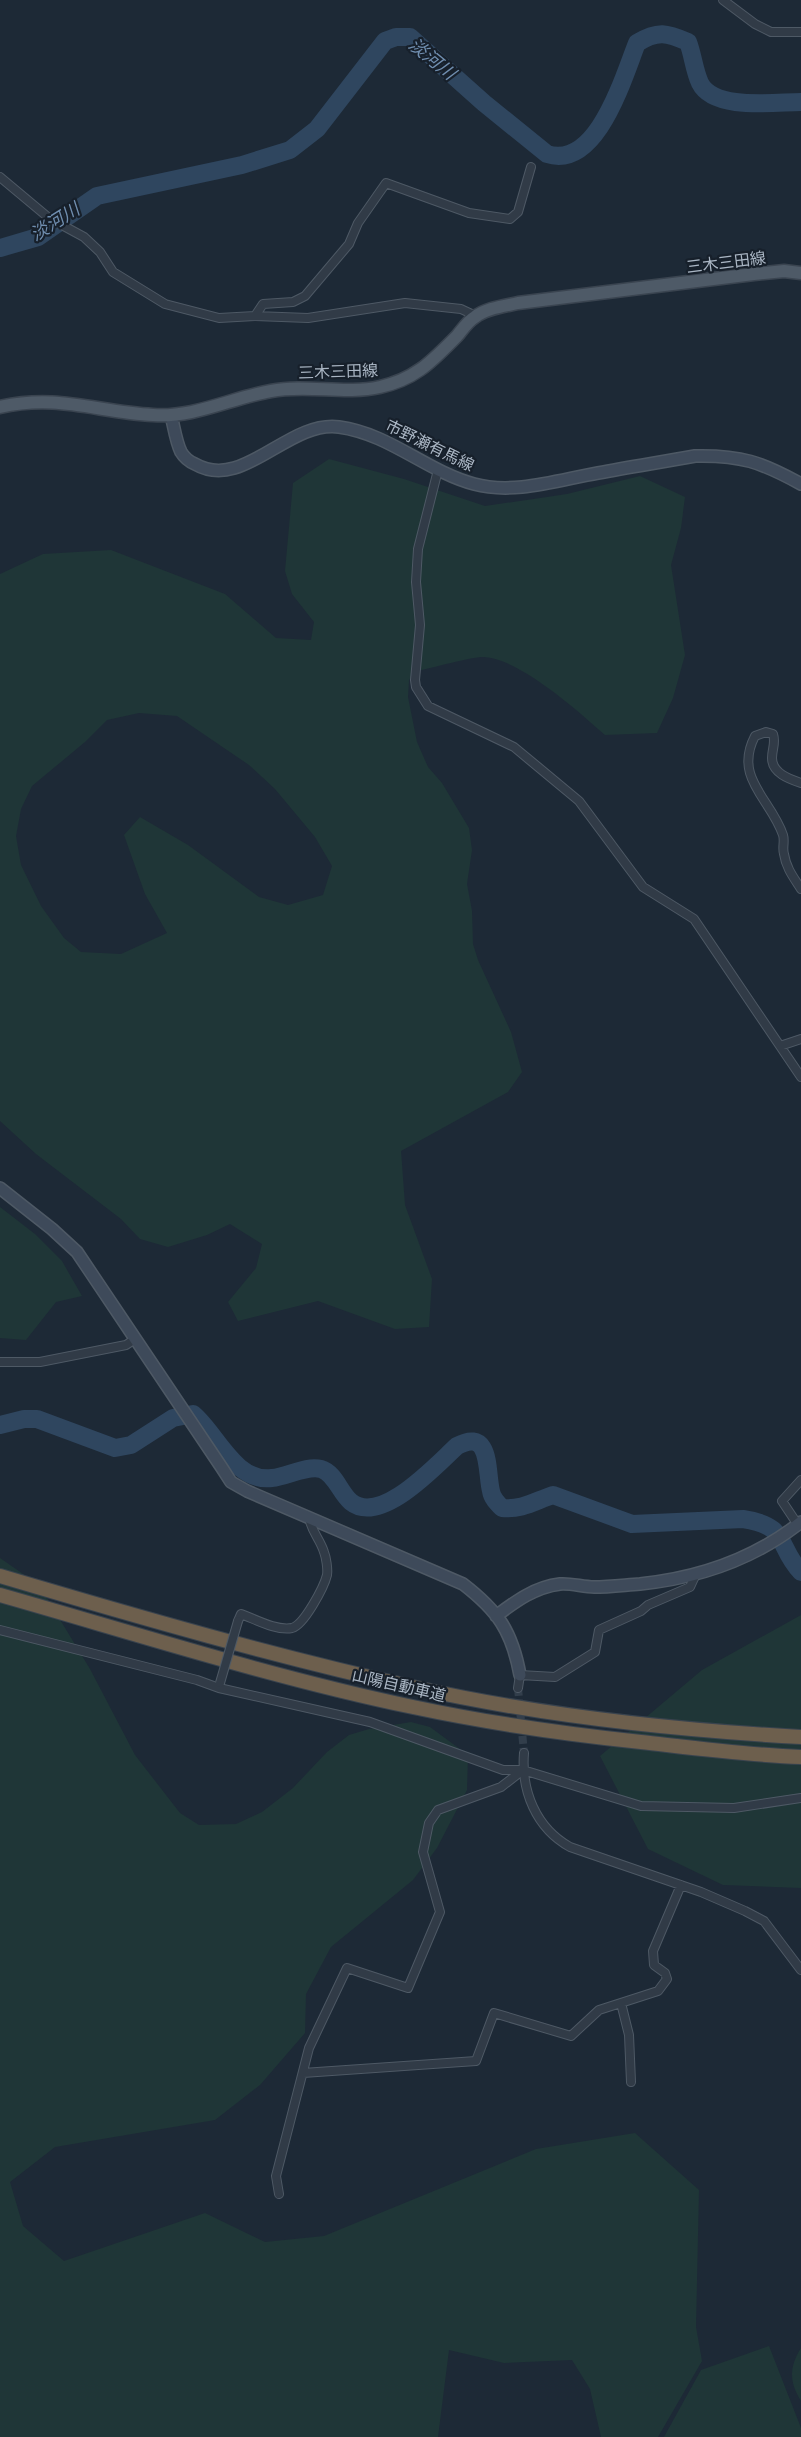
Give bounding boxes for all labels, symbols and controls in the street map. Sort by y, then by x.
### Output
water label: 淡河川 [404,33,461,86]
water label: 淡河川 [26,197,85,246]
street label: 三木三田線 [685,248,767,277]
street label: 三木三田線 [298,361,378,382]
street label: 市野瀬有馬線 [382,416,477,475]
street label: 山陽自動車道 [350,1665,448,1706]

